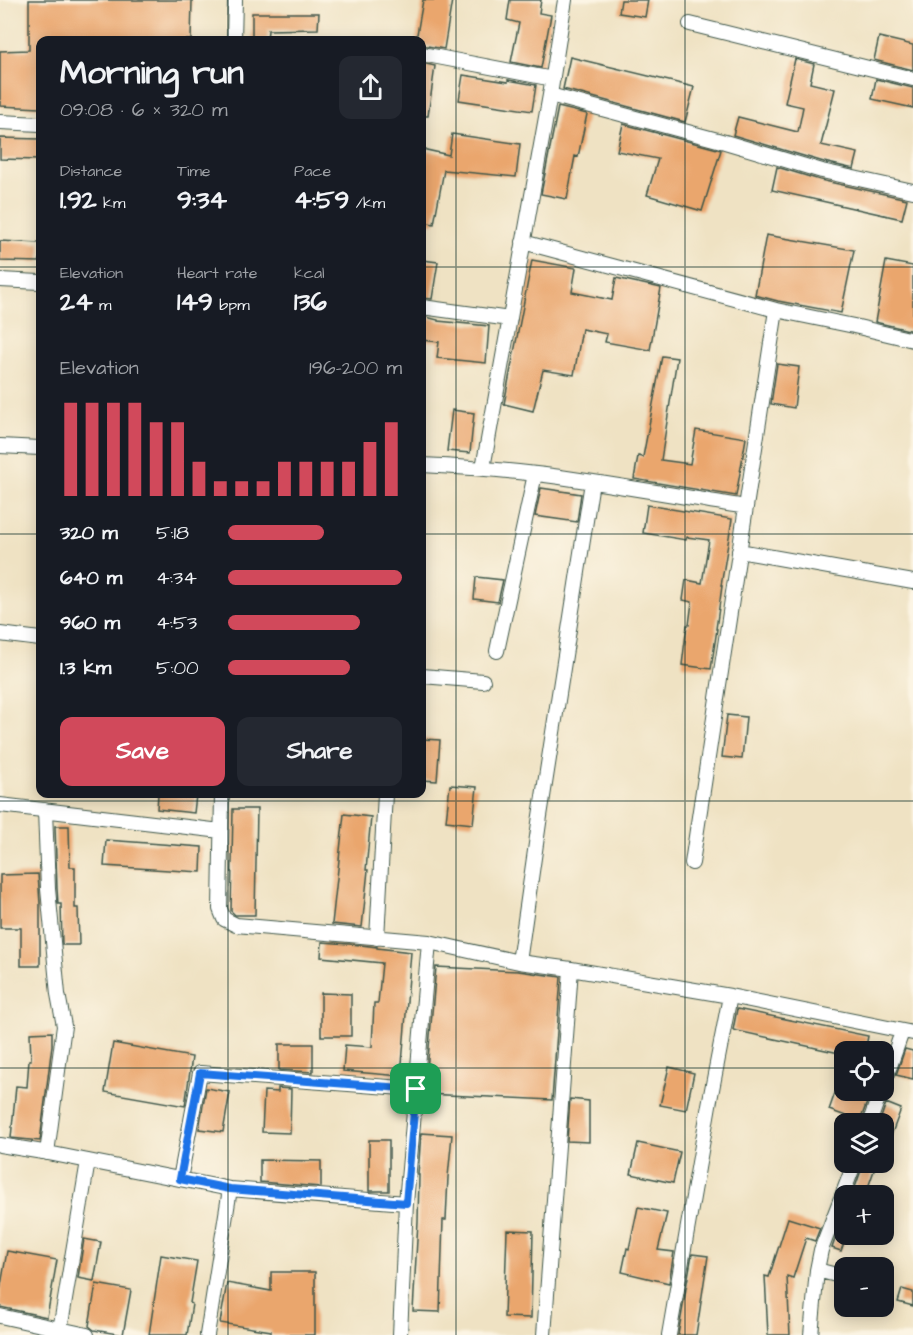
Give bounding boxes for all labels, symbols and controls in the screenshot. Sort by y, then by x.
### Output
text: Morning run [60,50,244,96]
button: share [339,56,402,119]
text: 09:08 · 6 × 320 m [60,96,228,124]
text: Distance [60,160,122,182]
text: Time [177,160,211,182]
text: Pace [294,160,331,182]
text: 1.92 [60,182,97,218]
text: 9:34 [177,182,227,218]
text: 4:59 [294,182,349,218]
text: km [97,192,125,214]
text: /km [349,192,385,214]
text: Elevation [60,262,123,284]
text: Heart rate [177,262,257,284]
text: kcal [294,262,325,284]
text: 24 [60,284,93,320]
text: 149 [177,284,213,320]
text: 136 [294,284,327,320]
text: m [93,294,111,316]
text: bpm [213,294,250,316]
text: Elevation [60,354,139,382]
text: 196–200 m [309,354,402,382]
text: 320 m [60,519,118,547]
text: 5:18 [156,519,189,547]
text: 640 m [60,564,122,592]
text: 4:34 [156,564,197,592]
text: 960 m [60,609,120,637]
text: 4:53 [156,609,197,637]
text: 1.3 km [60,654,111,682]
text: 5:00 [156,654,199,682]
button: Save [60,717,225,786]
button: Share [237,717,402,786]
map controls [834,1041,894,1317]
button: locate [834,1041,894,1101]
pin [390,1063,441,1114]
icon: arrive [399,1072,432,1105]
button: layers [834,1113,894,1173]
button: + [834,1185,894,1245]
button: − [834,1257,894,1317]

